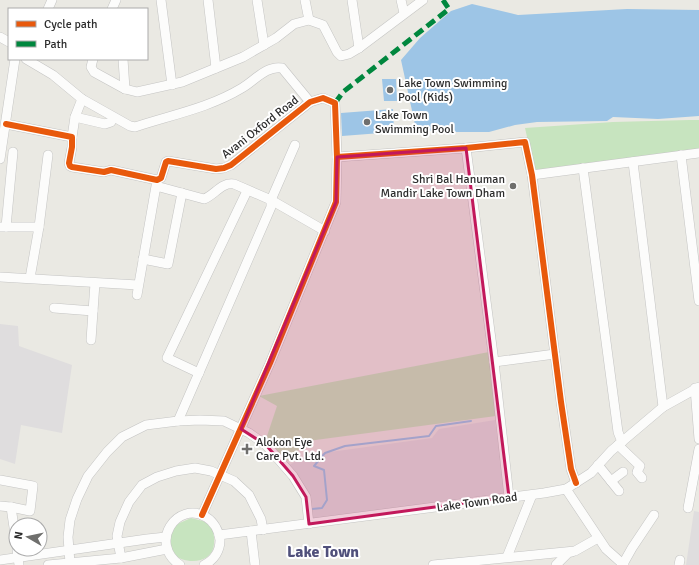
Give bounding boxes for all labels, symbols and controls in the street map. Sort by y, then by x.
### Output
legend [8,8,148,60]
text: Cycle path [44,17,97,32]
text: Path [44,37,67,52]
place label: Lake Town Swimming Pool (Kids) [398,76,507,105]
marker: Lake Town Swimming Pool (Kids) [385,85,395,95]
street label: Avani Oxford Road [219,93,302,162]
place label: Lake Town Swimming Pool [375,108,454,137]
marker: Lake Town Swimming Pool [362,117,372,127]
place label: Shri Bal Hanuman Mandir Lake Town Dham [381,172,505,201]
marker: Shri Bal Hanuman Mandir Lake Town Dham [508,181,518,191]
place label: Alokon Eye Care Pvt. Ltd. [256,435,324,464]
marker: Alokon Eye Care Pvt. Ltd. [241,443,253,455]
street label: Lake Town Road [436,489,518,516]
north arrow [8,517,48,557]
text: N [12,531,26,540]
district label: Lake Town [287,542,359,562]

